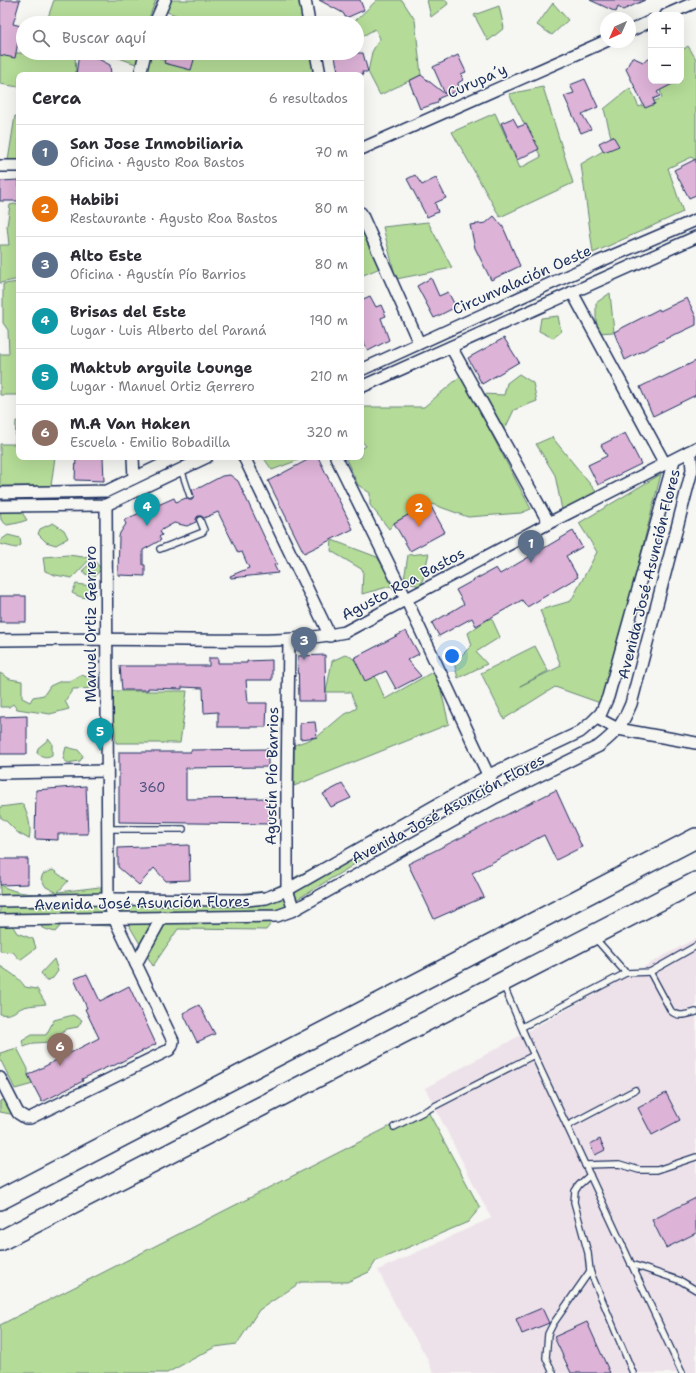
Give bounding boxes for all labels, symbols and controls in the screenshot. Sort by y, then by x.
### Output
north arrow [600,12,636,48]
map controls [648,12,684,84]
button: + [648,12,684,48]
search box [16,16,364,60]
icon: search [30,27,52,49]
text: Buscar aquí [62,28,146,48]
button: − [648,48,684,84]
street label: Curupa´y [444,59,510,103]
text: Cerca [32,87,81,109]
text: 6 resultados [269,90,348,107]
text: San Jose Inmobiliaria [70,134,243,154]
text: 1 [42,144,48,161]
text: 70 m [314,144,348,161]
text: Oficina · Agusto Roa Bastos [70,154,245,171]
text: Habibi [70,190,119,210]
text: 2 [40,200,50,217]
text: 80 m [314,200,348,217]
text: Restaurante · Agusto Roa Bastos [70,210,278,227]
street label: Circunvalación Oeste [449,240,595,320]
text: Alto Este [70,246,142,266]
text: 3 [40,256,50,273]
text: 80 m [314,256,348,273]
text: Oficina · Agustín Pío Barrios [70,266,246,283]
text: Brisas del Este [70,302,186,322]
text: 4 [40,312,50,329]
text: 190 m [309,312,348,329]
text: Lugar · Luis Alberto del Paraná [70,322,266,339]
text: Maktub arguile Lounge [70,358,253,378]
text: 5 [41,368,49,385]
text: 210 m [310,368,348,385]
text: Lugar · Manuel Ortiz Gerrero [70,378,255,395]
text: M.A Van Haken [70,414,190,434]
text: 6 [40,424,50,441]
text: 320 m [306,424,348,441]
text: Escuela · Emilio Bobadilla [70,434,230,451]
street label: Avenida José Asunción Flores [613,467,685,681]
pin: 4 [134,493,160,526]
pin: 2 [406,494,432,527]
pin: 1 [518,530,544,563]
street label: Agusto Roa Bastos [338,543,468,625]
street label: Manuel Ortiz Gerrero [81,546,101,702]
pin: 3 [291,627,317,660]
your location [442,646,462,666]
street label: Agustín Pío Barrios [261,707,283,845]
pin: 5 [87,718,113,751]
street label: Avenida José Asunción Flores [348,750,548,868]
house number: 360 [139,779,165,796]
street label: Avenida José Asunción Flores [34,891,250,915]
pin: 6 [47,1033,73,1066]

